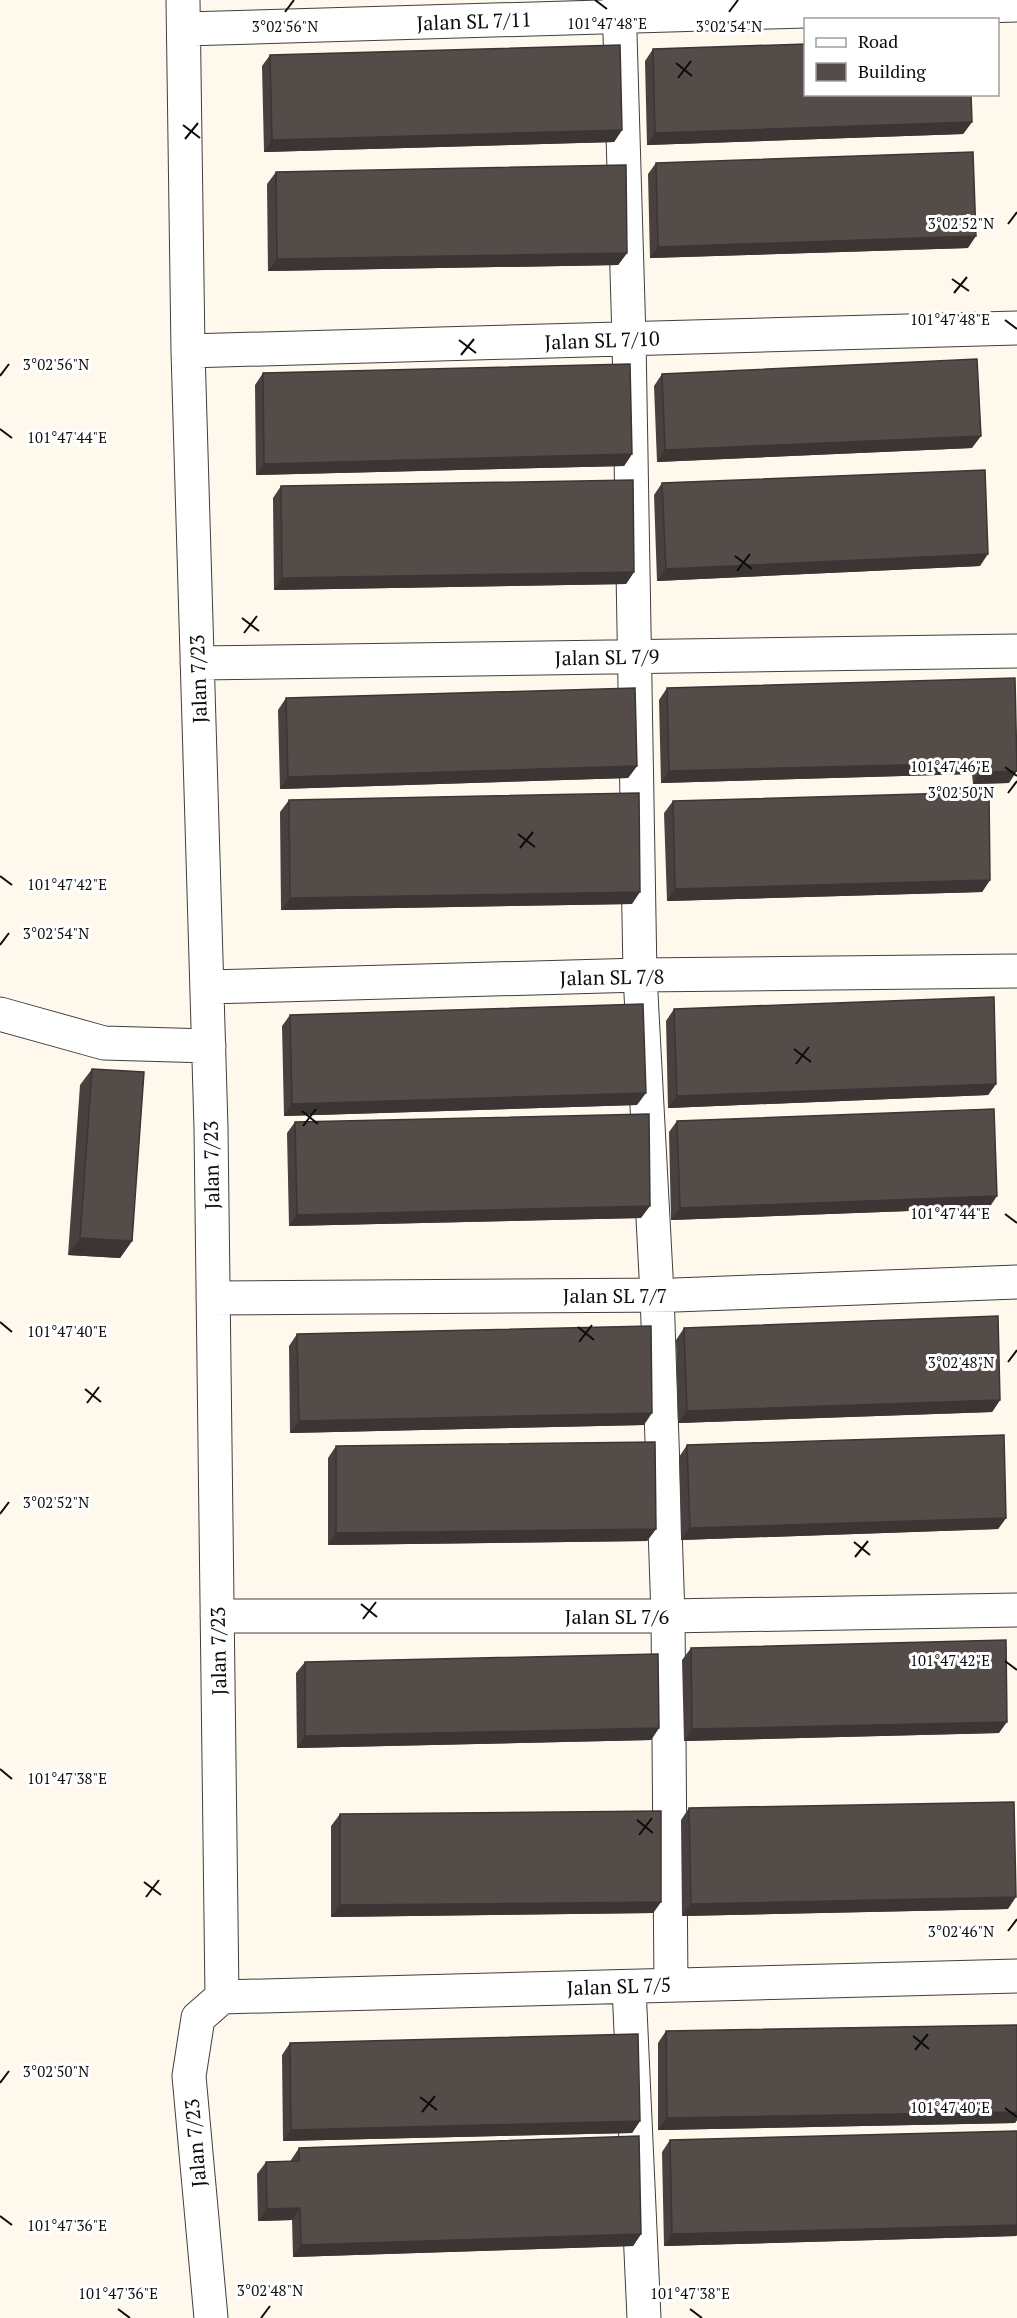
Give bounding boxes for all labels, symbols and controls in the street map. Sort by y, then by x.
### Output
street label: Jalan SL 7/11 [416,5,532,37]
text: 101°47'48"E [567,13,647,33]
text: 3°02'56"N [252,16,318,36]
text: 3°02'54"N [696,16,762,36]
legend [804,18,999,96]
text: Road [858,29,898,53]
text: Building [858,59,926,83]
text: 3°02'52"N [928,213,994,233]
text: 101°47'48"E [910,309,990,329]
street label: Jalan SL 7/10 [544,324,660,356]
text: 3°02'56"N [23,354,89,374]
text: 101°47'44"E [27,427,107,447]
street label: Jalan 7/23 [183,634,213,724]
street label: Jalan SL 7/9 [554,643,660,671]
text: 101°47'46"E [910,756,990,776]
text: 3°02'50"N [928,782,994,802]
text: 101°47'42"E [27,874,107,894]
text: 3°02'54"N [23,923,89,943]
street label: Jalan SL 7/8 [559,963,665,991]
street label: Jalan 7/23 [197,1120,225,1210]
text: 101°47'44"E [910,1203,990,1223]
street label: Jalan SL 7/7 [563,1282,667,1309]
text: 101°47'40"E [27,1321,107,1341]
text: 3°02'48"N [928,1352,994,1372]
text: 3°02'52"N [23,1492,89,1512]
street label: Jalan SL 7/6 [565,1603,670,1630]
street label: Jalan 7/23 [204,1606,232,1696]
text: 101°47'42"E [910,1650,990,1670]
text: 101°47'38"E [27,1768,107,1788]
text: 3°02'46"N [928,1921,994,1941]
street label: Jalan SL 7/5 [566,1971,672,2001]
text: 3°02'50"N [23,2061,89,2081]
text: 101°47'40"E [910,2097,990,2117]
street label: Jalan 7/23 [178,2098,212,2188]
text: 101°47'36"E [27,2215,107,2235]
text: 3°02'48"N [237,2280,303,2300]
text: 101°47'36"E [78,2283,158,2303]
text: 101°47'38"E [650,2283,730,2303]

